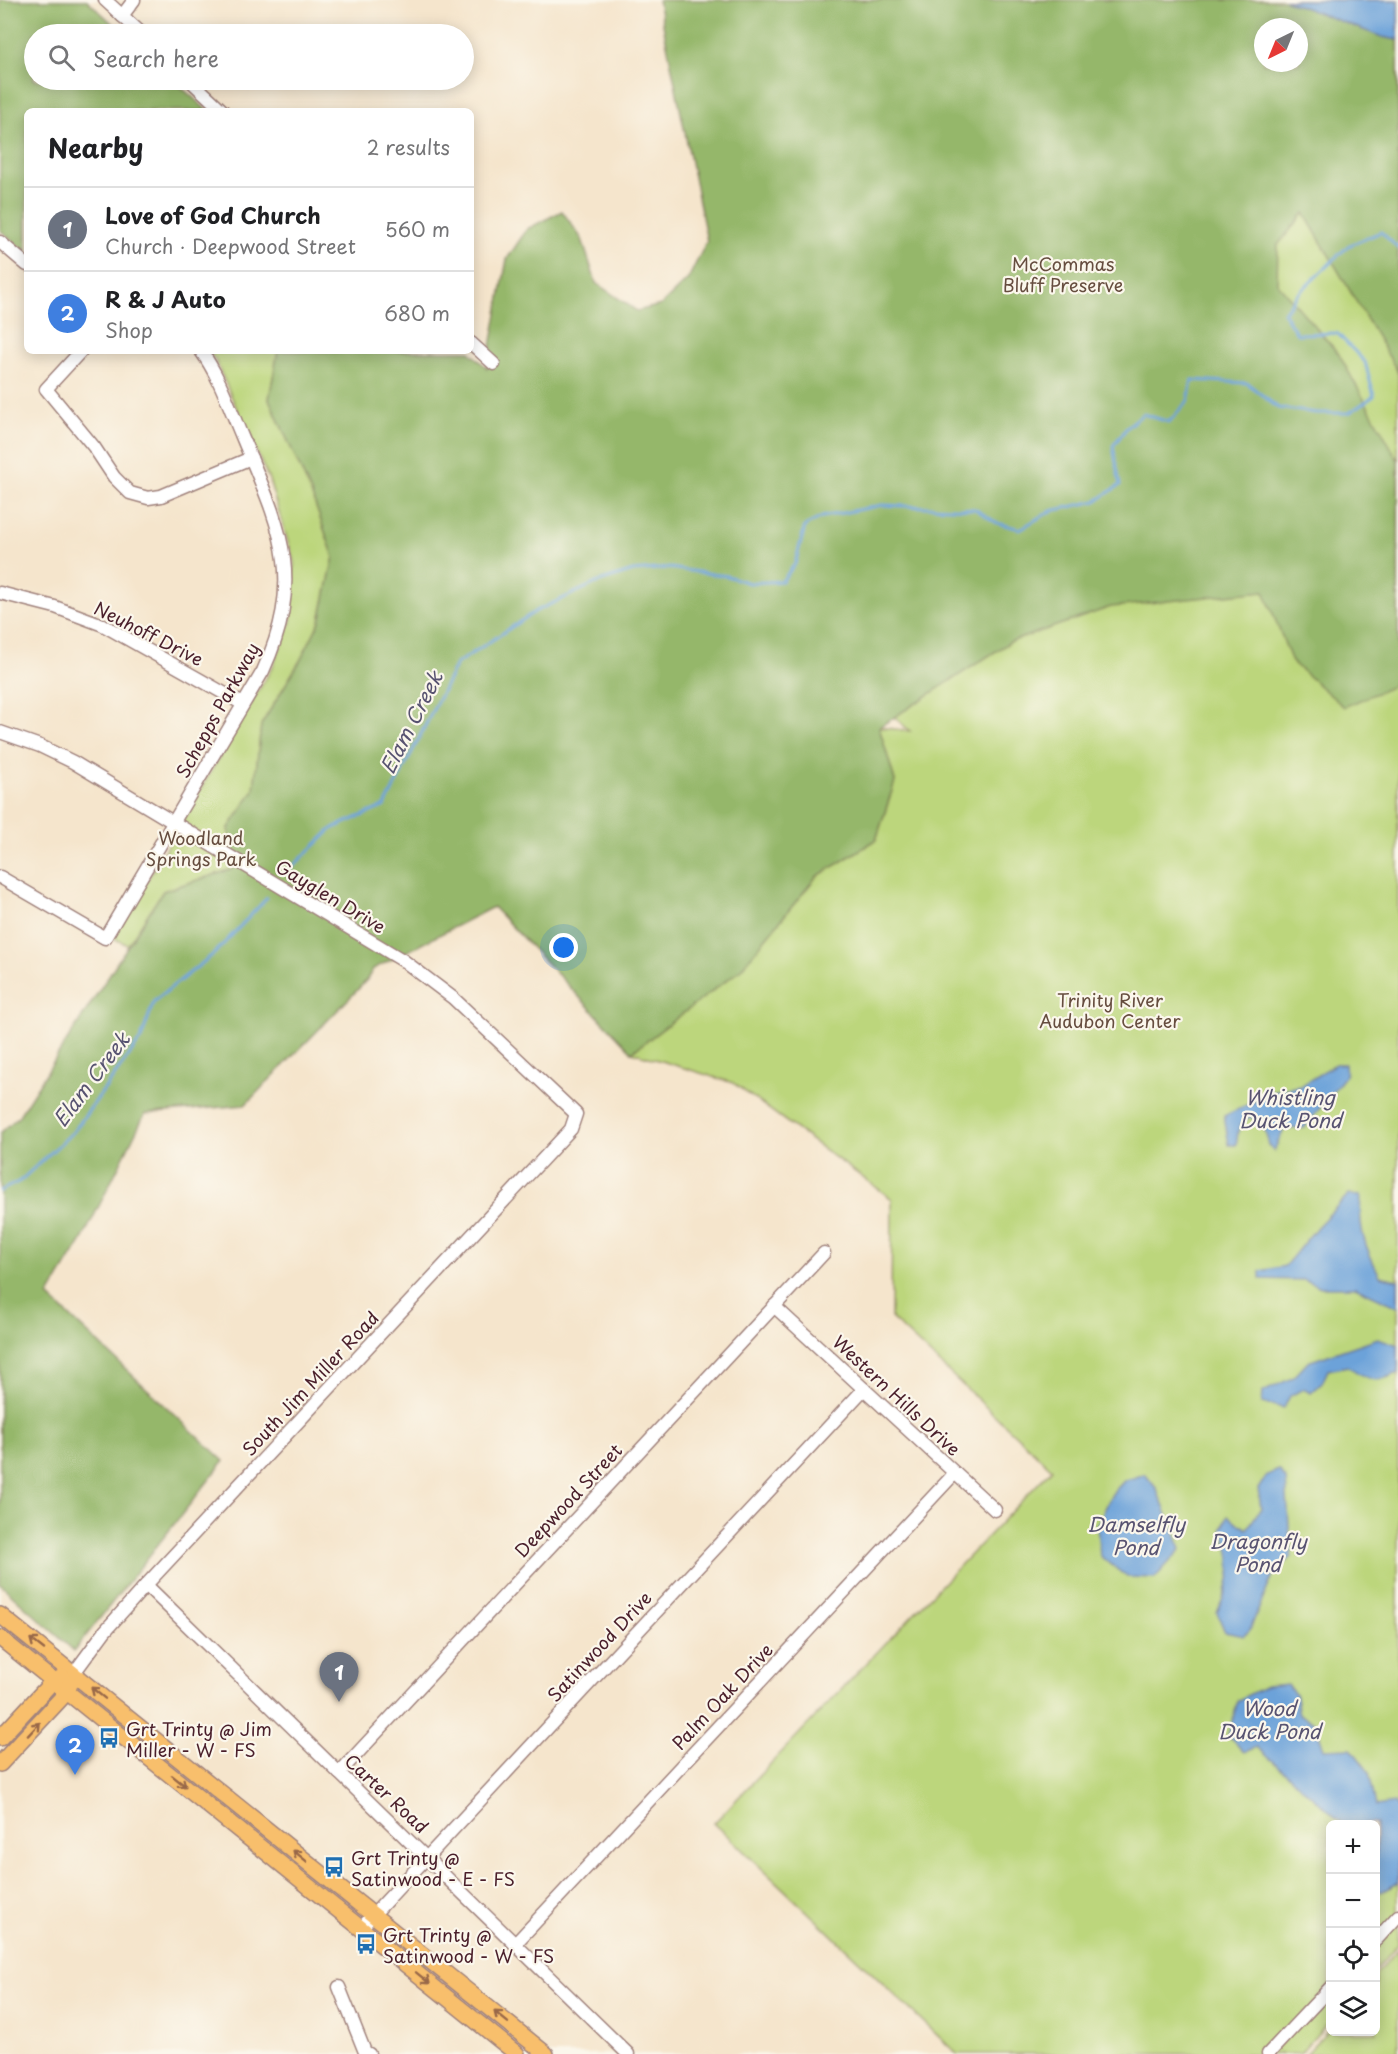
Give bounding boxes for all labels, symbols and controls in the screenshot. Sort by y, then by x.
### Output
north arrow [1254,18,1308,72]
search box [24,24,474,90]
icon: search [45,41,78,74]
text: Search here [93,41,219,74]
text: Nearby [48,128,143,167]
text: 2 results [367,132,450,162]
text: Love of God Church [105,198,321,231]
text: 1 [63,214,72,244]
text: 560 m [385,214,450,244]
text: Church · Deepwood Street [105,231,356,261]
park label: McCommas Bluff Preserve [1003,250,1123,298]
text: R & J Auto [105,282,226,315]
text: 2 [60,298,75,328]
text: 680 m [384,298,450,328]
text: Shop [105,315,153,345]
street label: Neuhoff Drive [90,594,208,672]
street label: Schepps Parkway [169,637,265,783]
water label: Elam Creek [372,665,450,779]
park label: Woodland Springs Park [146,824,256,872]
street label: Gayglen Drive [271,852,391,940]
your location [549,933,578,962]
park label: Trinity River Audubon Center [1039,986,1181,1034]
water label: Elam Creek [45,1025,137,1133]
water label: Whistling Duck Pond [1238,1082,1345,1135]
street label: South Jim Miller Road [236,1305,384,1461]
street label: Western Hills Drive [827,1328,967,1462]
street label: Deepwood Street [508,1437,628,1563]
water label: Damselfly Pond [1087,1509,1187,1562]
water label: Dragonfly Pond [1209,1526,1308,1579]
street label: Satinwood Drive [541,1585,657,1707]
one-way arrow [29,1637,45,1650]
street label: Palm Oak Drive [665,1637,779,1755]
pin: 1 [320,1652,358,1702]
one-way arrow [91,1686,106,1700]
water label: Wood Duck Pond [1217,1693,1324,1746]
place label: Grt Trinty @ Jim Miller - W - FS [126,1715,272,1763]
one-way arrow [27,1721,41,1736]
pin: 2 [56,1726,94,1775]
bus stop icon: Grt Trinty @ Jim Miller - W - FS [97,1726,121,1750]
street label: Carter Road [339,1747,435,1839]
one-way arrow [170,1775,186,1788]
map controls [1326,1820,1380,2036]
button: + [1326,1820,1380,1874]
place label: Grt Trinty @ Satinwood - E - FS [351,1844,515,1892]
one-way arrow [292,1849,308,1862]
bus stop icon: Grt Trinty @ Satinwood - E - FS [322,1855,346,1879]
button: − [1326,1874,1380,1928]
place label: Grt Trinty @ Satinwood - W - FS [383,1921,554,1969]
button: locate [1326,1928,1380,1982]
bus stop icon: Grt Trinty @ Satinwood - W - FS [354,1932,378,1956]
one-way arrow [415,1972,431,1985]
button: layers [1326,1982,1380,2036]
one-way arrow [493,2011,509,2024]

